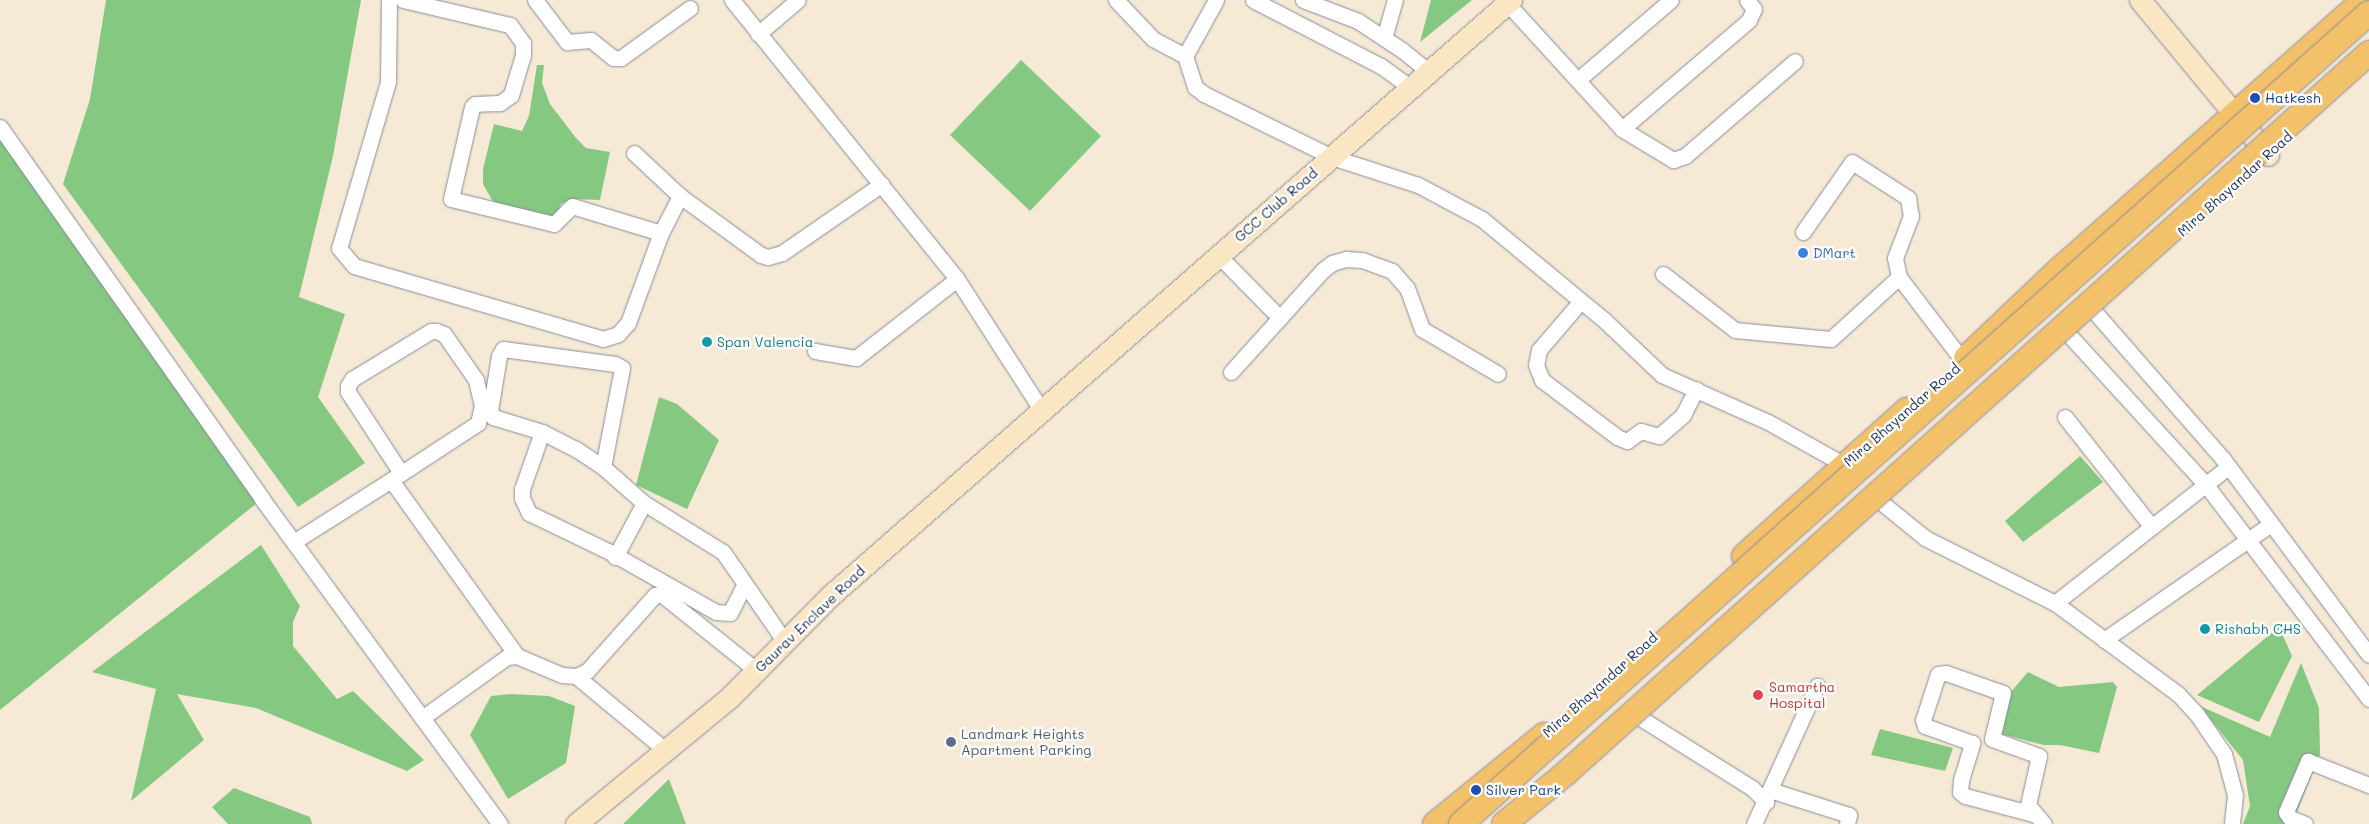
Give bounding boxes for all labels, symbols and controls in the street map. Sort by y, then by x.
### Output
place label: Hatkesh [2265,90,2321,106]
marker: Hatkesh [2249,92,2261,104]
street label: Mira Bhayandar Road [2174,128,2296,240]
street label: GCC Club Road [1231,164,1321,246]
place label: DMart [1813,245,1856,261]
marker: DMart [1797,247,1809,259]
place label: Span Valencia [717,334,813,350]
marker: Span Valencia [701,336,713,348]
street label: Mira Bhayandar Road [1840,360,1964,470]
street label: Gaurav Enclave Road [752,562,868,676]
place label: Rishabh CHS [2215,621,2301,637]
marker: Rishabh CHS [2199,623,2211,635]
street label: Mira Bhayandar Road [1539,629,1661,741]
place label: Samartha Hospital [1769,679,1835,712]
marker: Samartha Hospital [1751,688,1765,702]
place label: Landmark Heights Apartment Parking [961,726,1091,759]
marker: Landmark Heights Apartment Parking [945,736,957,748]
place label: Silver Park [1486,782,1561,798]
marker: Silver Park [1470,784,1482,796]

